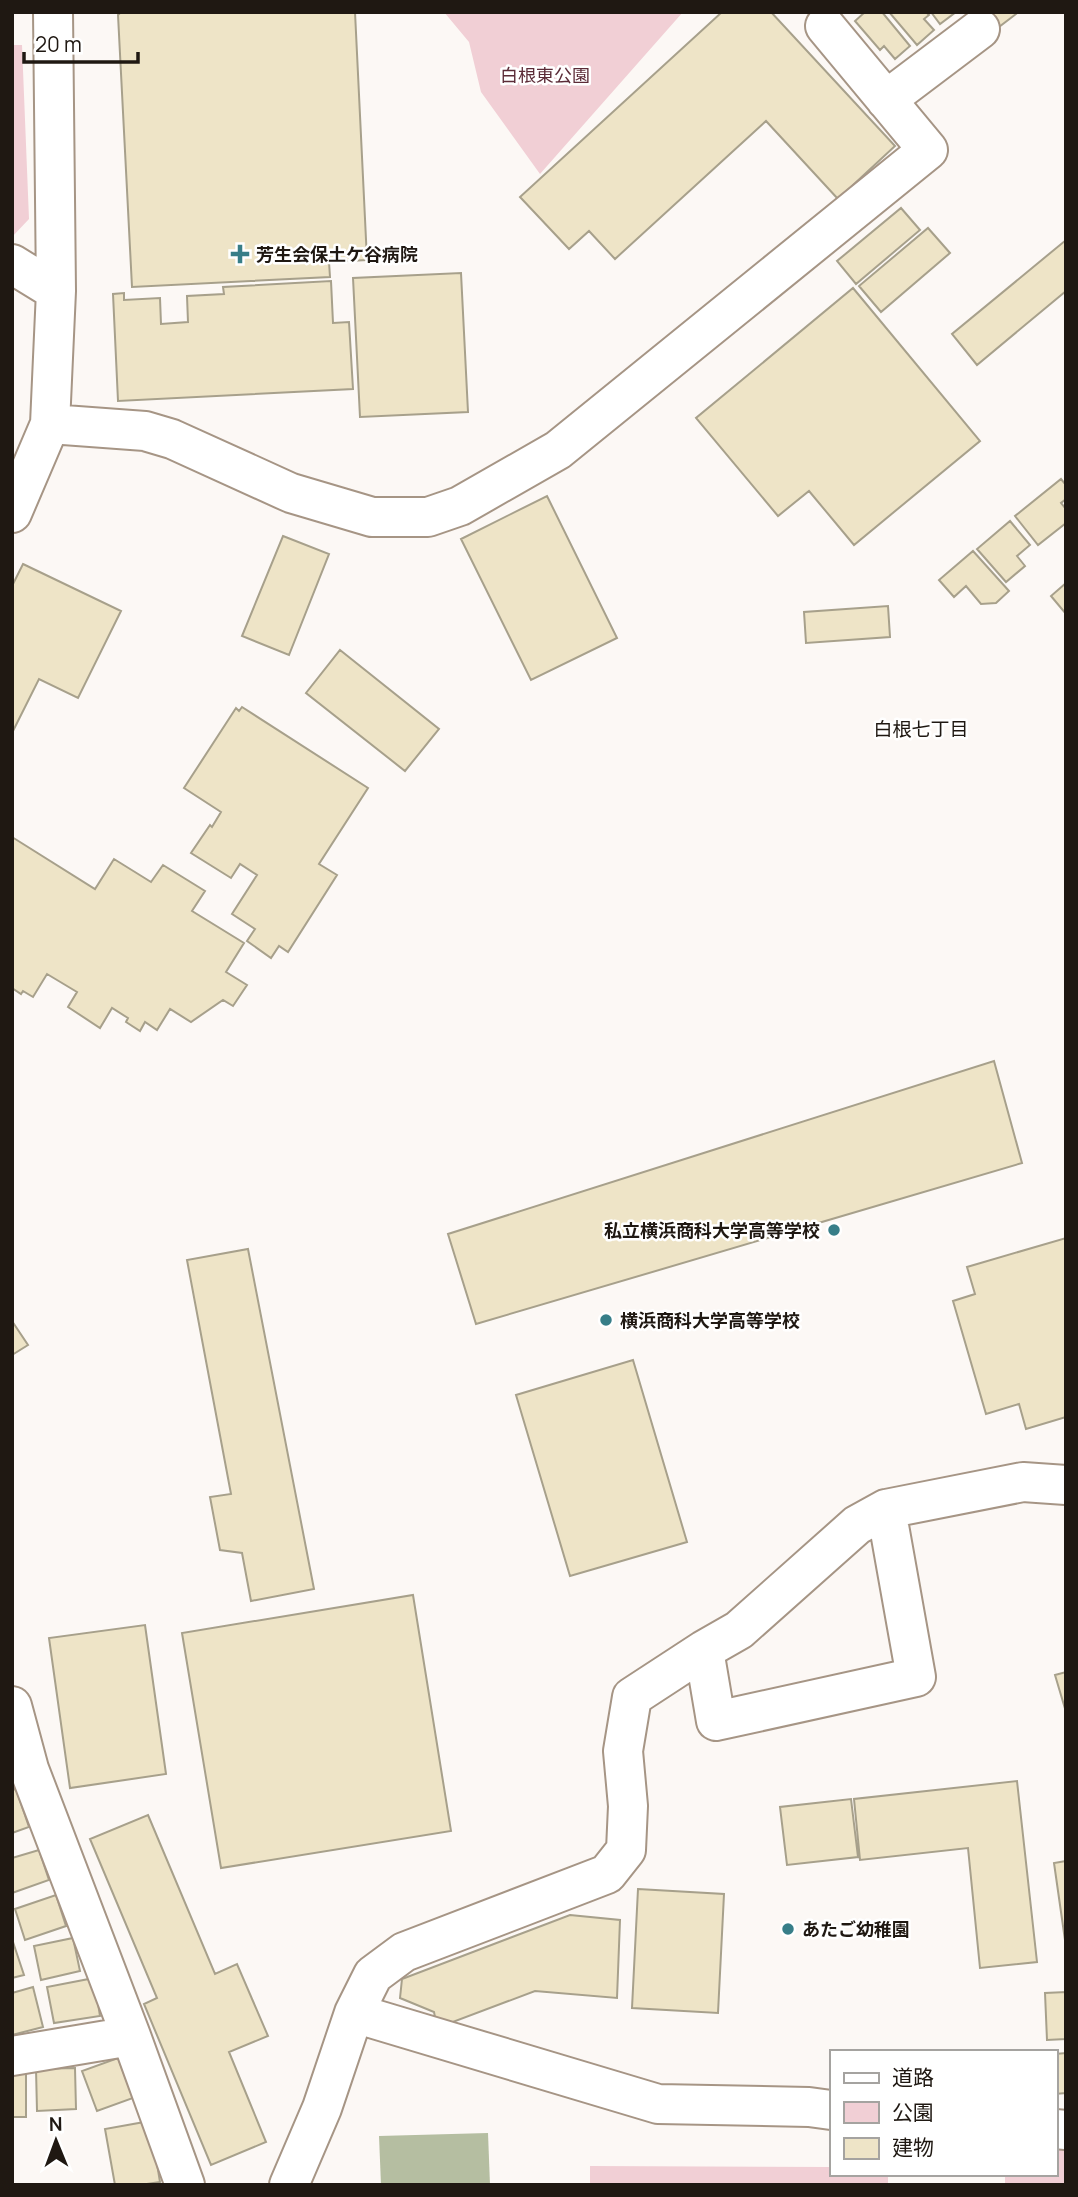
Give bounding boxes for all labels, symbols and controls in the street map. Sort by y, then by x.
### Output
scale bar [24,21,138,65]
text: 20 m [35,30,82,58]
park label: 白根東公園 [500,63,590,87]
place label: 芳生会保土ケ谷病院 [256,242,418,266]
marker: 芳生会保土ケ谷病院 [230,244,250,264]
district label: 白根七丁目 [873,716,969,742]
place label: 私立横浜商科大学高等学校 [604,1218,820,1242]
marker: 私立横浜商科大学高等学校 [826,1222,842,1238]
place label: 横浜商科大学高等学校 [620,1308,800,1332]
marker: 横浜商科大学高等学校 [598,1312,614,1328]
place label: あたご幼稚園 [802,1917,910,1941]
marker: あたご幼稚園 [780,1921,796,1937]
legend [830,2050,1057,2176]
text: 道路 [892,2063,934,2091]
text: 公園 [892,2098,934,2126]
north arrow [21,2106,91,2176]
text: N [49,2111,63,2137]
text: 建物 [892,2133,934,2161]

